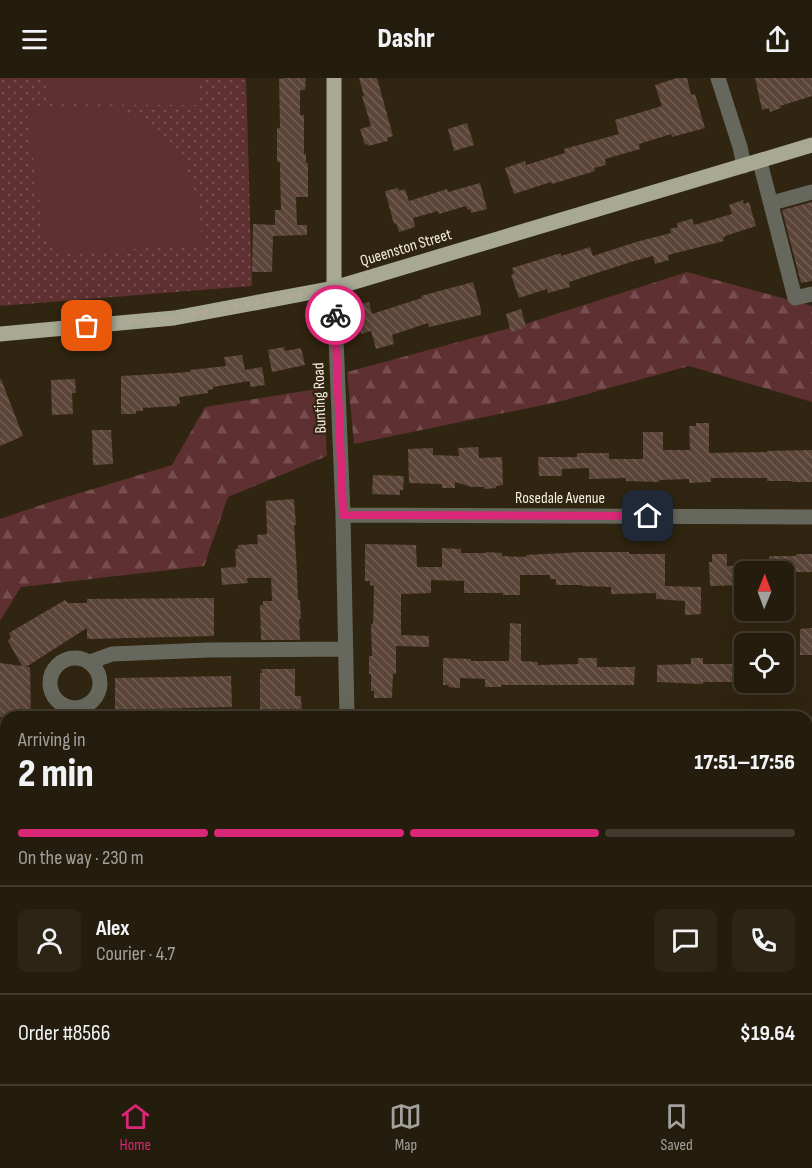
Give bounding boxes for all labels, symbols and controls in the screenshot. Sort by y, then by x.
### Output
icon: menu [18,23,51,56]
text: Dashr [377,23,435,55]
icon: share [761,23,794,56]
street label: Queenston Street [358,225,454,271]
courier [305,285,365,345]
icon: bike [319,299,352,332]
pin [61,300,112,351]
icon: bag [70,309,103,342]
street label: Bunting Road [309,362,331,434]
street label: Rosedale Avenue [515,489,605,508]
pin [622,490,673,541]
icon: home [631,499,664,532]
north arrow [734,561,794,621]
map controls [734,561,794,693]
button: locate [734,633,794,693]
text: Arriving in [18,728,86,752]
text: 17:51–17:56 [694,749,795,776]
text: 2 min [18,751,94,798]
text: On the way · 230 m [18,846,144,870]
button: person [18,909,81,972]
button: chat [654,909,717,972]
button: phone [732,909,795,972]
text: Alex [96,915,129,942]
text: Courier · 4.7 [96,942,175,966]
text: Order #8566 [18,1020,110,1047]
text: $19.64 [740,1020,795,1047]
tab: Home [119,1100,152,1155]
tab: Map [389,1100,422,1155]
tab: Saved [660,1100,693,1155]

